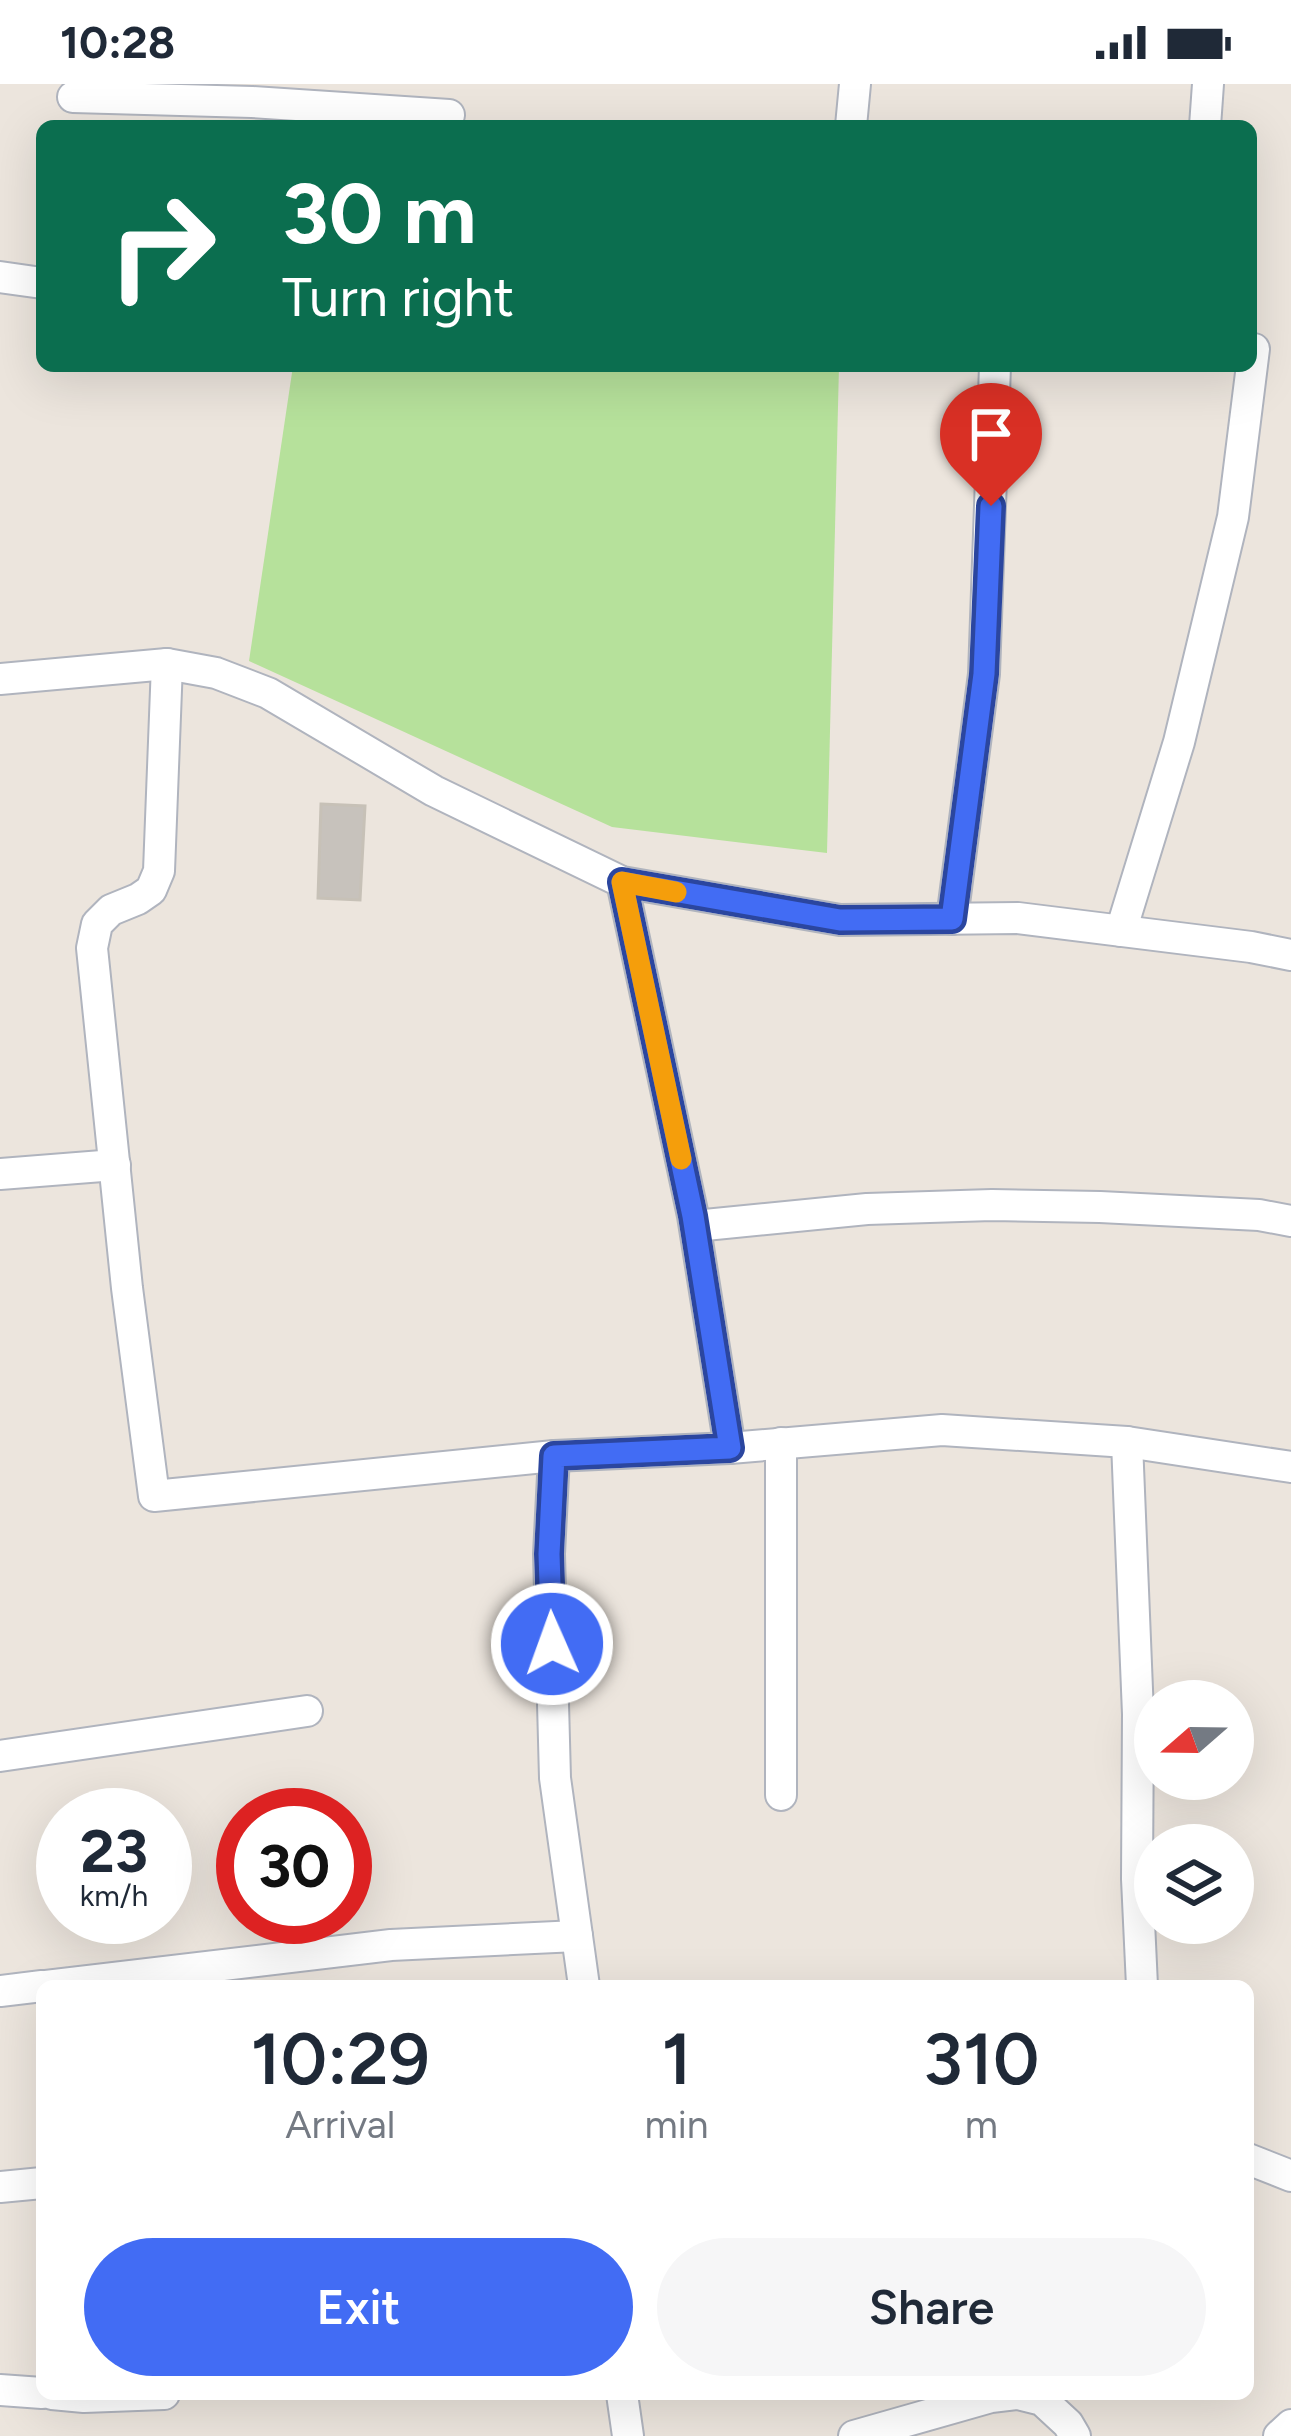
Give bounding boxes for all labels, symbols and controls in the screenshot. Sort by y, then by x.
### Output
text: 10:28 [60,15,175,69]
text: 30 m [282,163,476,264]
icon: right [84,168,240,324]
text: Turn right [282,265,514,330]
pin [940,383,1042,506]
icon: arrive [958,401,1024,467]
position arrow [489,1581,615,1707]
north arrow [1134,1680,1254,1800]
map controls [1134,1680,1254,1944]
speed limit sign: 30 [216,1788,372,1944]
text: 23 [80,1815,148,1887]
button: layers [1134,1824,1254,1944]
text: km/h [80,1877,148,1914]
text: 10:29 [251,2016,430,2102]
text: 1 [661,2016,692,2102]
text: 310 [923,2016,1039,2102]
text: Arrival [285,2101,395,2148]
text: min [645,2101,709,2148]
text: m [965,2101,998,2148]
button: Exit [84,2238,633,2376]
button: Share [657,2238,1206,2376]

